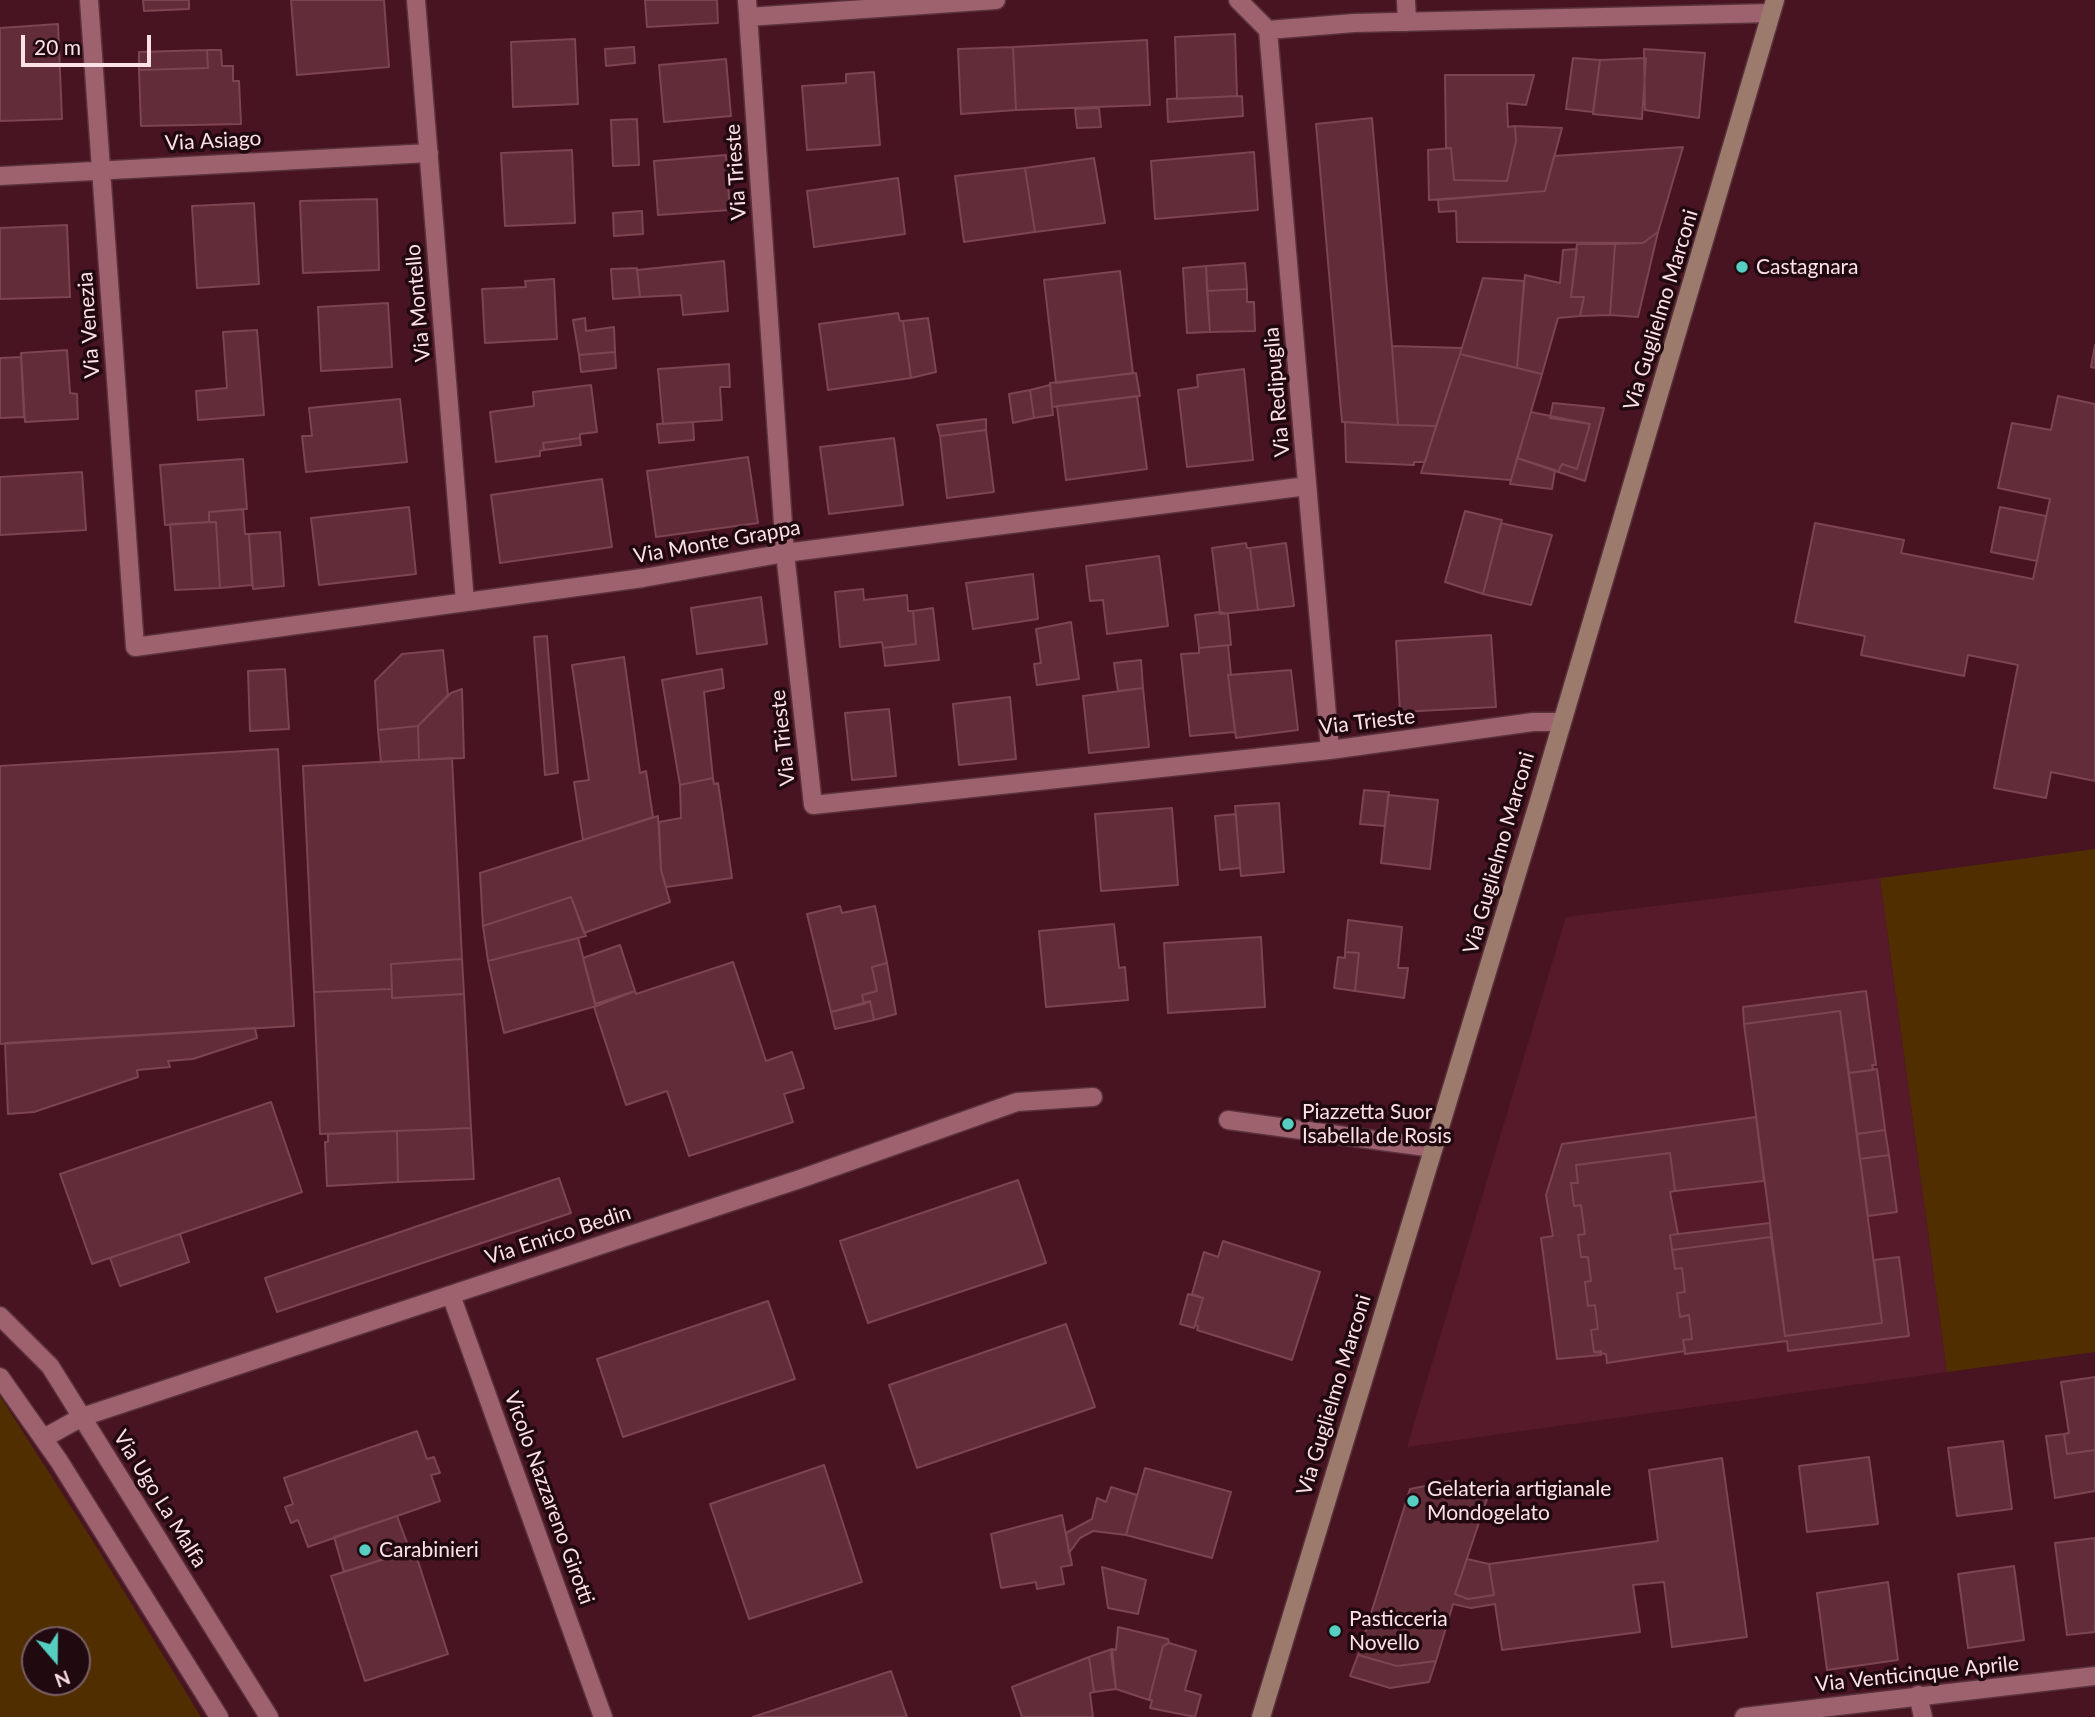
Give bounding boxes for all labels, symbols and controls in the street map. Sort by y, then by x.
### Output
scale bar [24,21,154,65]
text: 20 m [34,34,81,59]
street label: Via Trieste [720,123,752,221]
street label: Via Asiago [164,126,262,156]
street label: Via Guglielmo Marconi [1618,206,1704,414]
street label: Via Montello [400,243,436,363]
place label: Castagnara [1756,254,1859,280]
marker: Castagnara [1734,259,1750,275]
street label: Via Venezia [73,271,105,379]
street label: Via Redipuglia [1259,326,1295,458]
street label: Via Monte Grappa [632,515,802,569]
street label: Via Trieste [765,689,801,787]
street label: Via Trieste [1318,704,1416,740]
street label: Via Guglielmo Marconi [1458,749,1540,957]
place label: Piazzetta Suor Isabella de Rosis [1302,1099,1451,1149]
marker: Piazzetta Suor Isabella de Rosis [1280,1116,1296,1132]
street label: Via Enrico Bedin [482,1200,634,1270]
street label: Via Guglielmo Marconi [1291,1291,1377,1499]
street label: Vicolo Nazzareno Girotti [499,1388,599,1608]
street label: Via Ugo La Malfa [108,1426,212,1572]
place label: Gelateria artigianale Mondogelato [1427,1476,1611,1526]
marker: Gelateria artigianale Mondogelato [1405,1493,1421,1509]
place label: Carabinieri [379,1537,479,1563]
marker: Carabinieri [357,1542,373,1558]
place label: Pasticceria Novello [1349,1606,1448,1656]
marker: Pasticceria Novello [1327,1623,1343,1639]
north arrow [21,1626,91,1696]
street label: Via Venticinque Aprile [1814,1651,2020,1697]
text: N [52,1666,73,1693]

